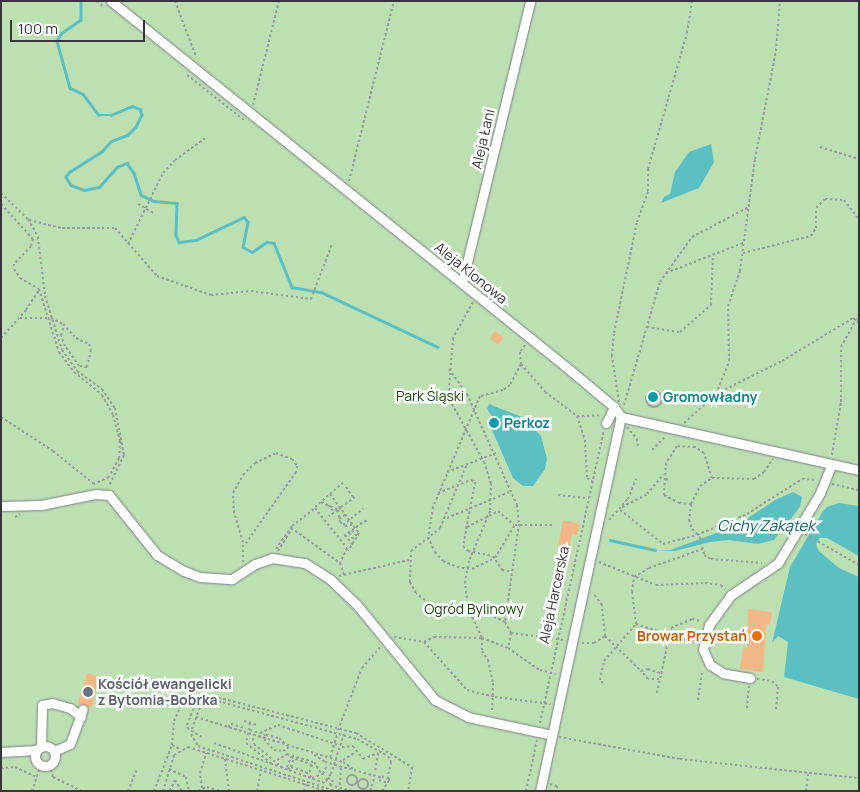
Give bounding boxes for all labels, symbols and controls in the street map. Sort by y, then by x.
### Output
scale bar [12,10,148,42]
text: 100 m [18,18,58,39]
street label: Aleja Łani [468,107,498,171]
street label: Aleja Klonowa [431,239,511,307]
park label: Park Śląski [396,388,464,404]
place label: Gromowładny [663,389,757,405]
marker: Gromowładny [647,391,659,403]
place label: Perkoz [504,415,550,431]
marker: Perkoz [488,417,500,429]
water label: Cichy Zakątek [717,517,815,535]
street label: Aleja Harcerska [535,545,573,645]
park label: Ogród Bylinowy [424,601,524,617]
place label: Browar Przystań [637,628,747,644]
marker: Browar Przystań [751,630,763,642]
place label: Kościół ewangelicki z Bytomia-Bobrka [98,676,232,709]
marker: Kościół ewangelicki z Bytomia-Bobrka [82,686,94,698]

